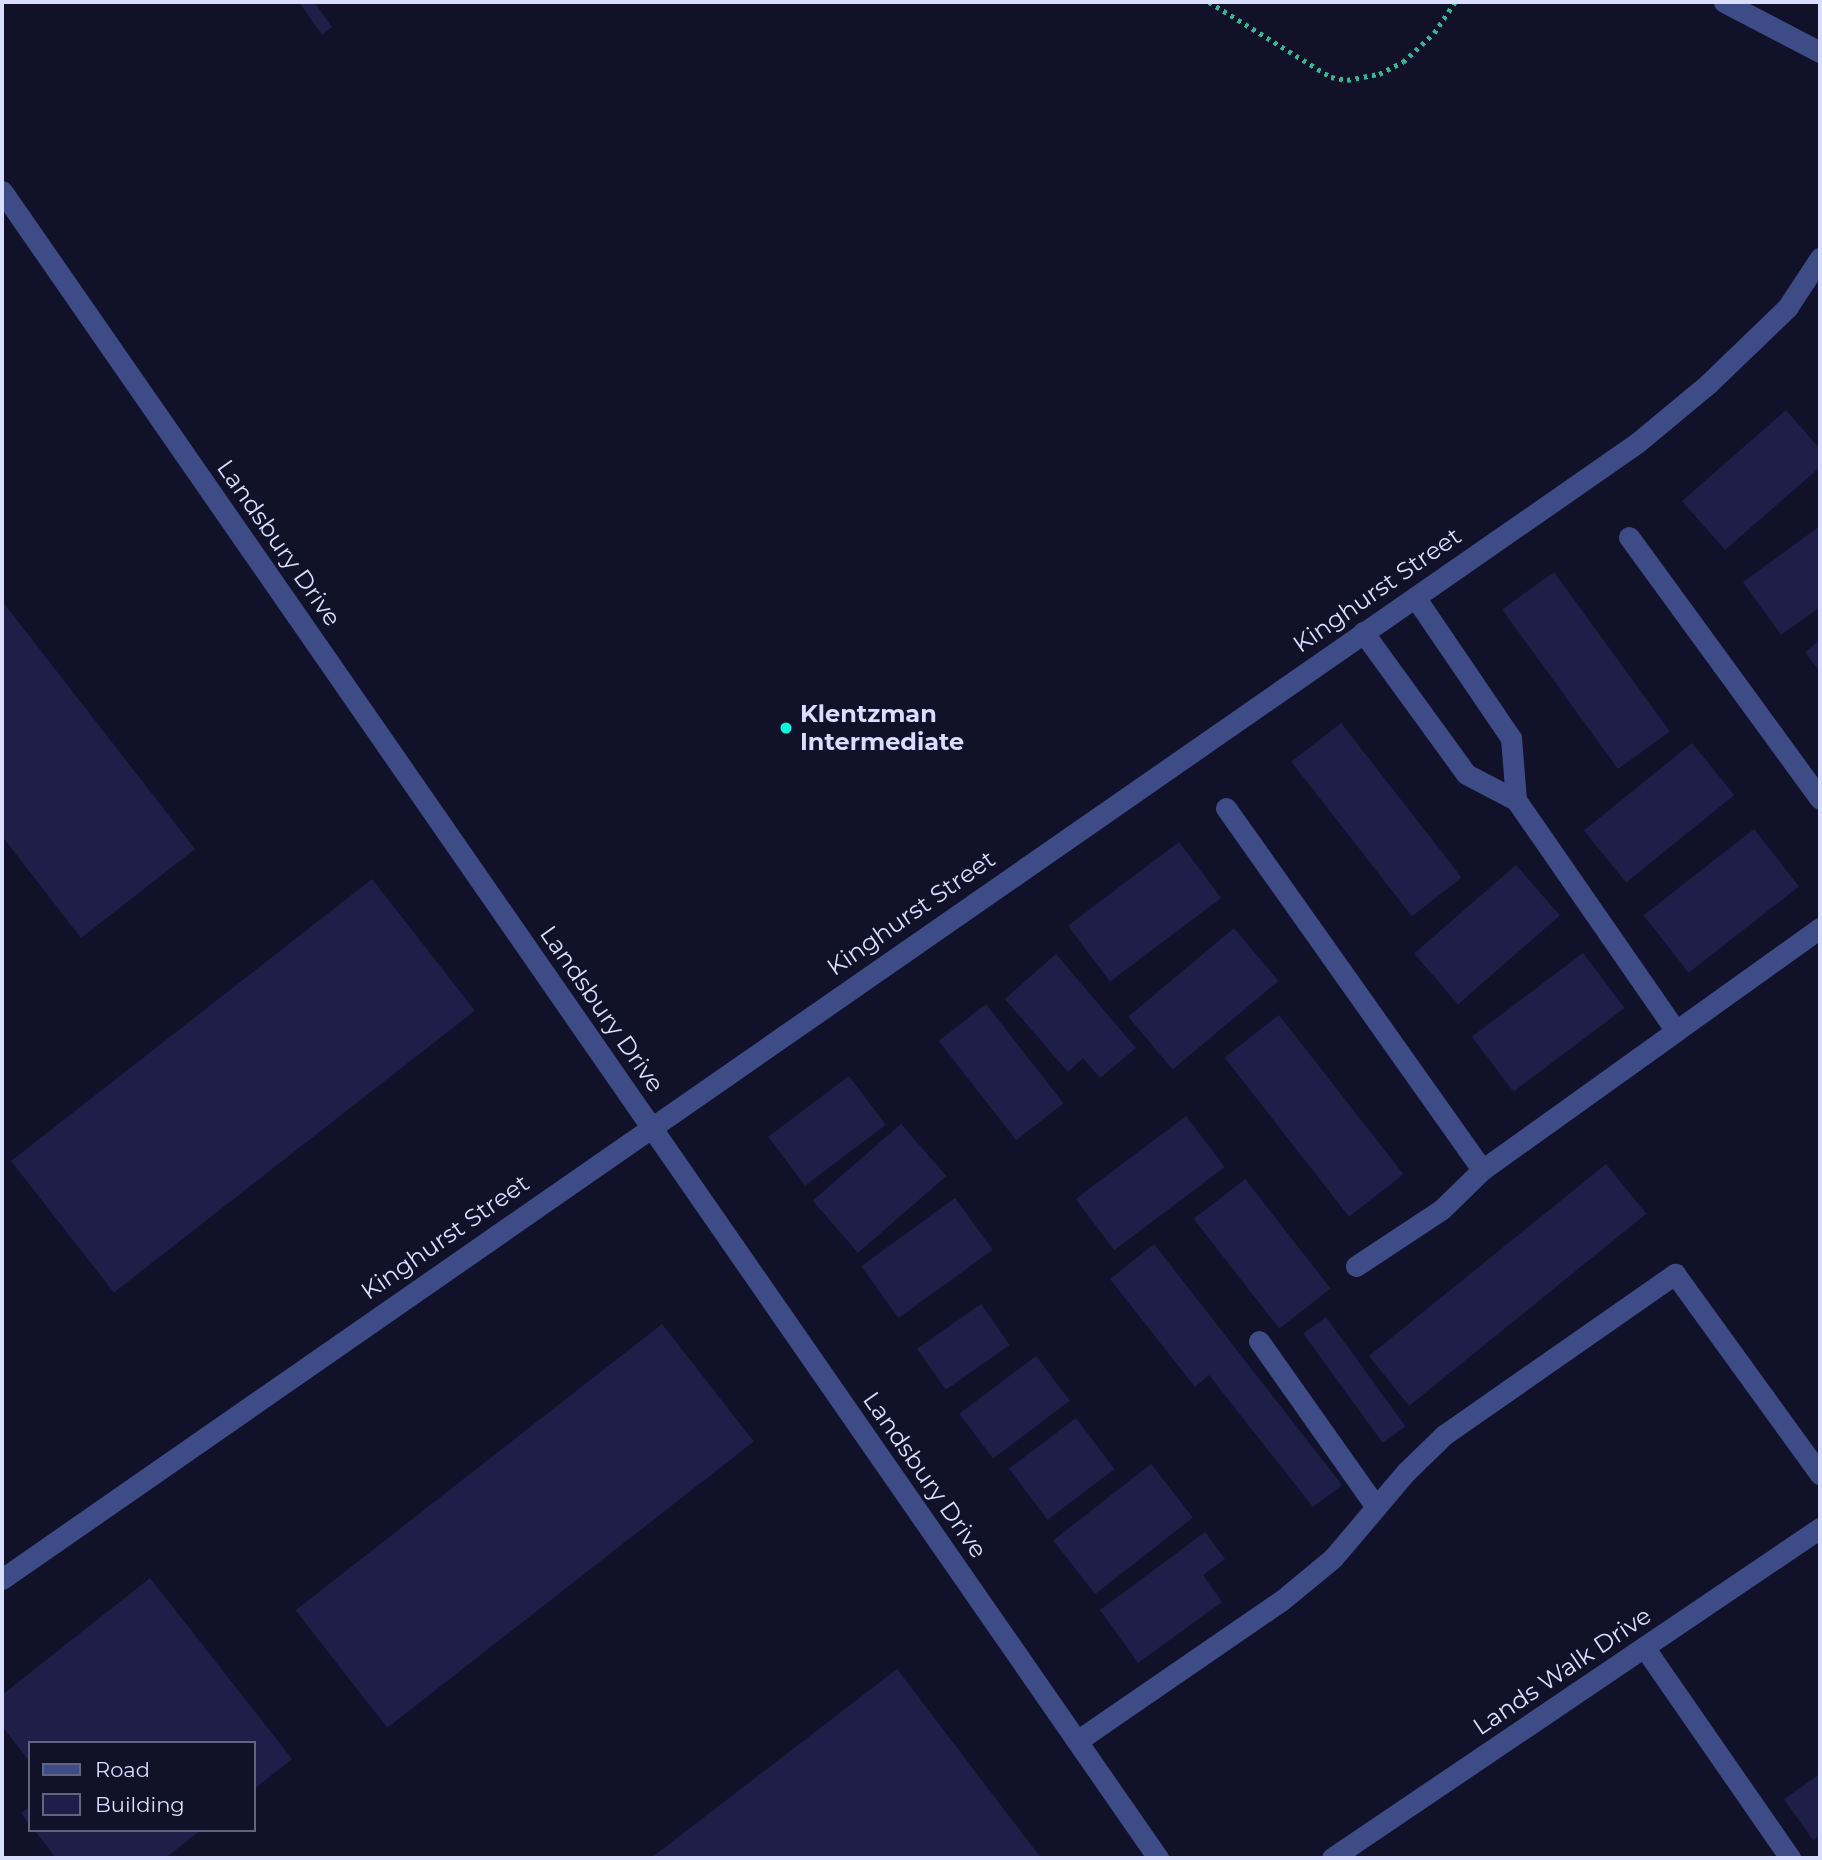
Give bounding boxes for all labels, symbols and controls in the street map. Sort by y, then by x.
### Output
street label: Landsbury Drive [211,454,347,632]
street label: Kinghurst Street [1287,521,1467,659]
place label: Klentzman Intermediate [800,700,964,756]
marker: Klentzman Intermediate [778,720,794,736]
street label: Kinghurst Street [821,844,1001,982]
street label: Landsbury Drive [534,920,670,1098]
street label: Kinghurst Street [355,1168,535,1306]
street label: Landsbury Drive [857,1386,993,1564]
street label: Lands Walk Drive [1468,1601,1656,1741]
legend [28,1741,256,1832]
text: Road [95,1757,150,1782]
text: Building [95,1792,185,1817]

